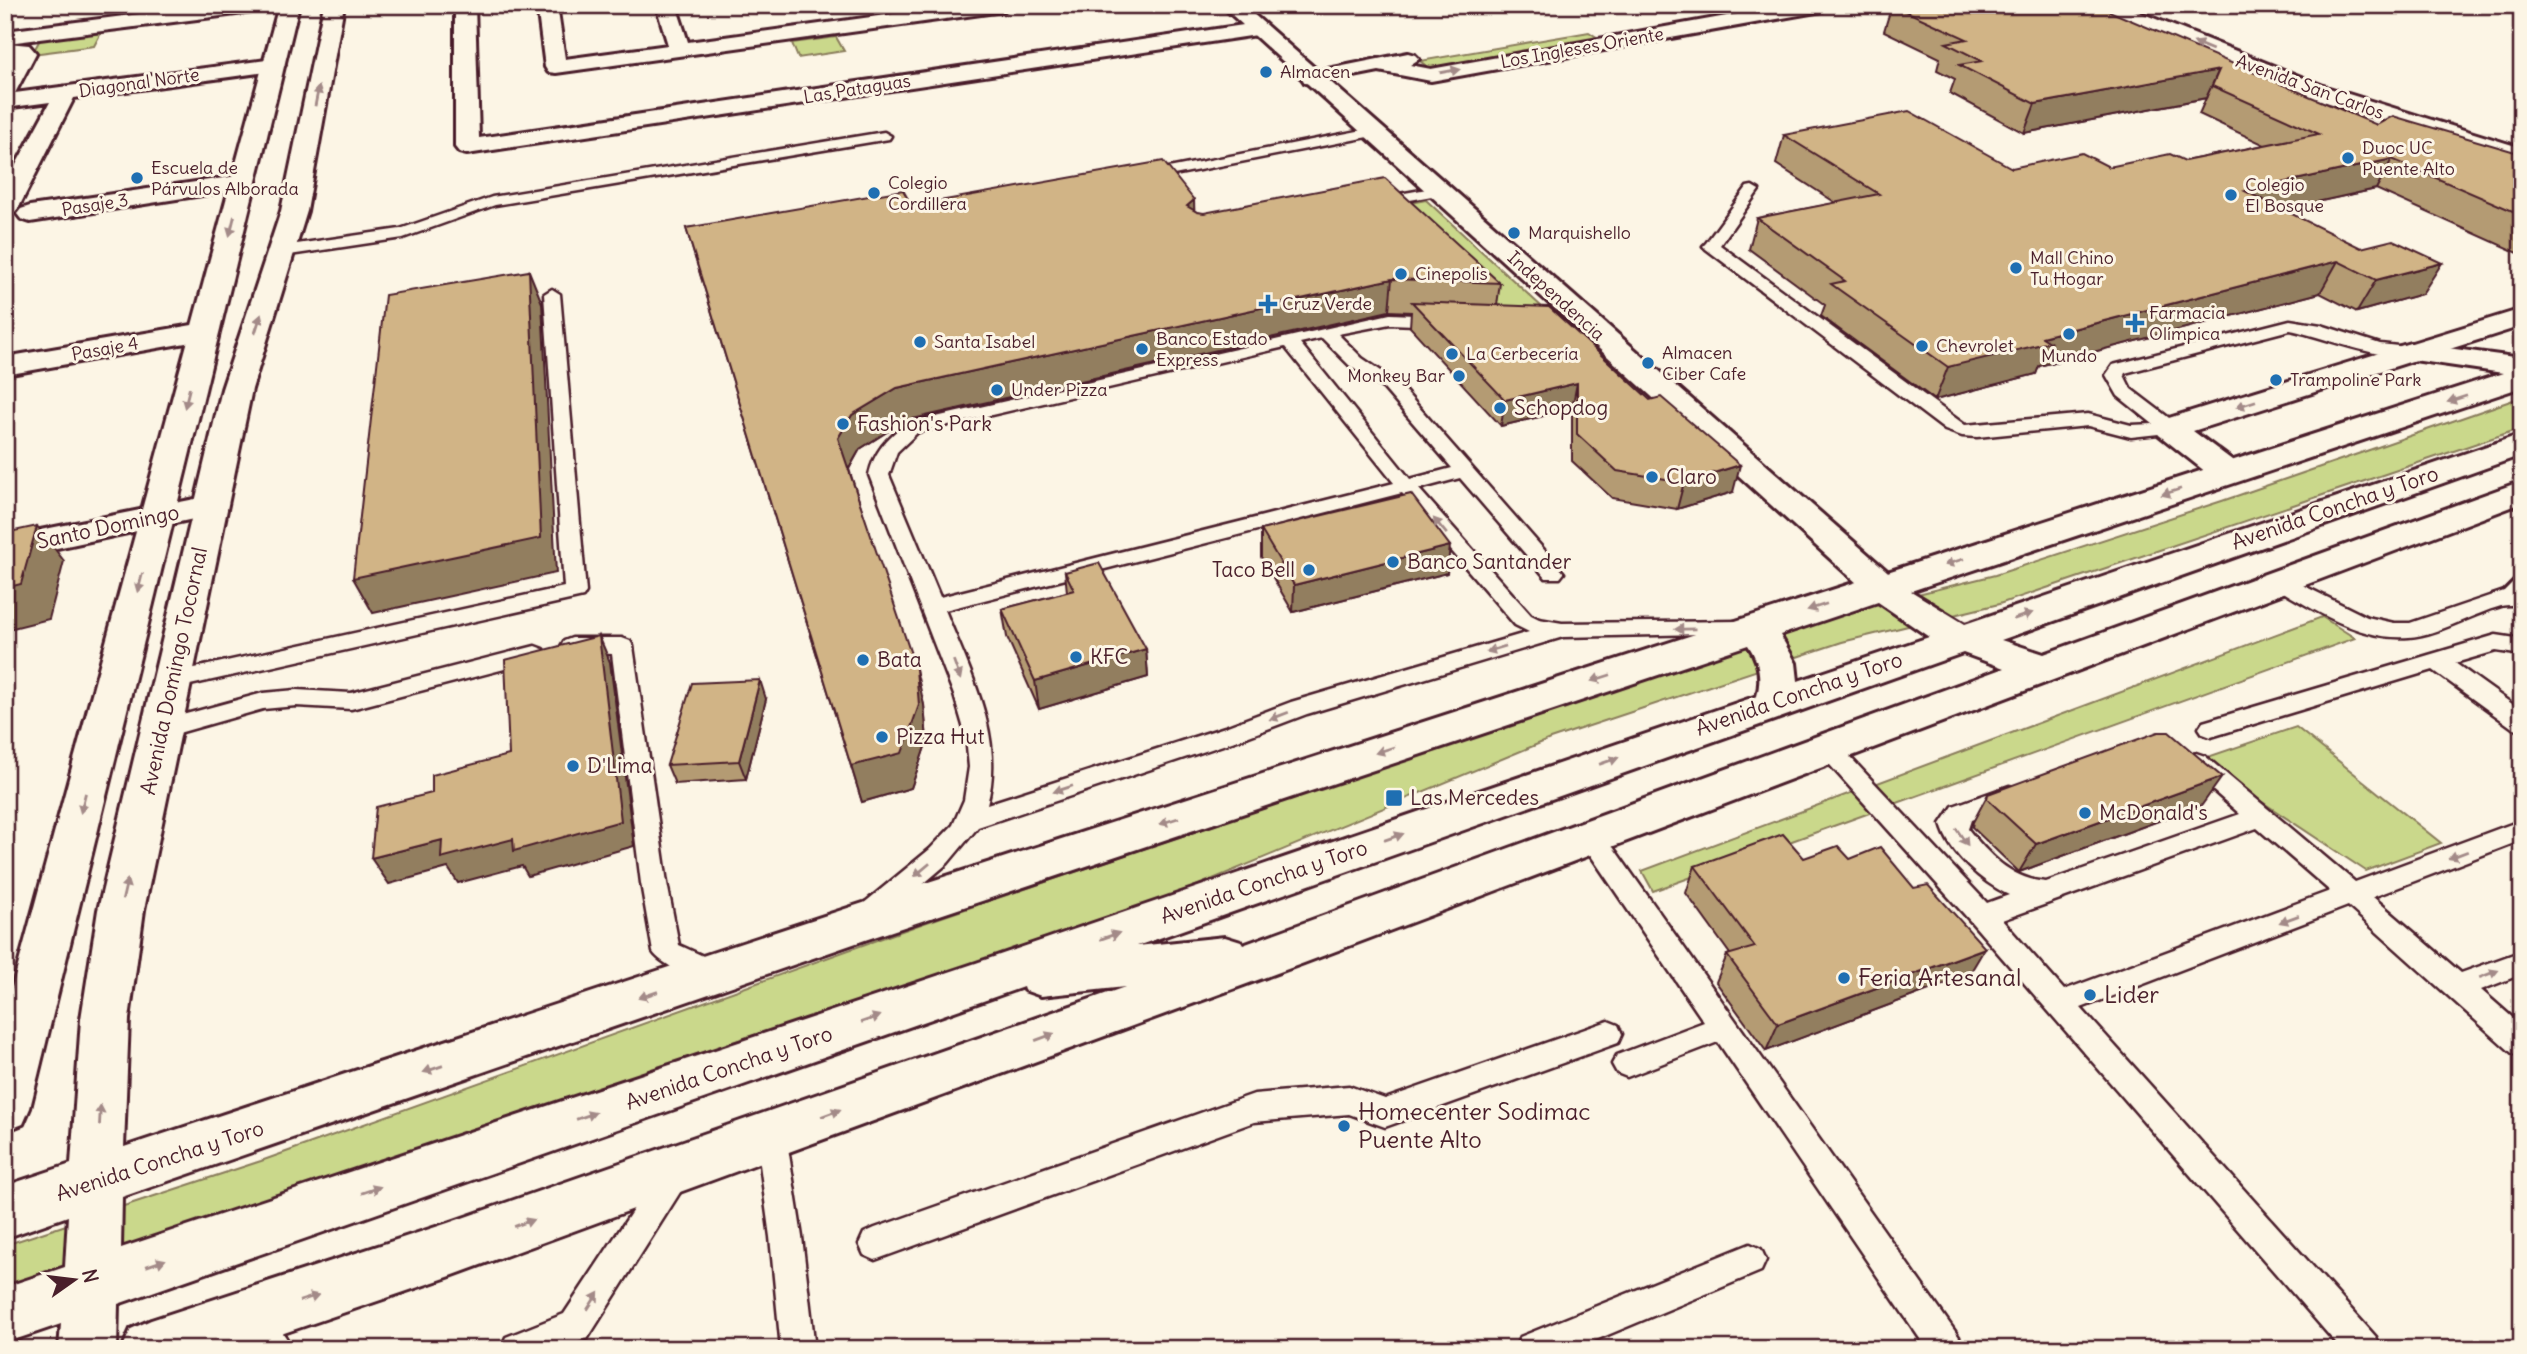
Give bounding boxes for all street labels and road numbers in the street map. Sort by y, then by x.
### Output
street label: Los Ingleses Oriente [1499,22,1665,73]
street label: Avenida San Carlos [2233,49,2387,124]
street label: Diagonal Norte [77,63,201,102]
street label: Las Pataguas [802,69,912,108]
street label: Pasaje 3 [60,188,130,221]
street label: Independencia [1503,246,1610,345]
street label: Pasaje 4 [70,331,140,366]
street label: Avenida Concha y Toro [2228,459,2442,556]
street label: Santo Domingo [34,498,182,555]
street label: Avenida Domingo Tocornal [134,544,213,797]
street label: Avenida Concha y Toro [1692,645,1906,742]
street label: Avenida Concha y Toro [1157,833,1371,930]
street label: Avenida Concha y Toro [622,1019,836,1116]
street label: Avenida Concha y Toro [53,1114,267,1207]

